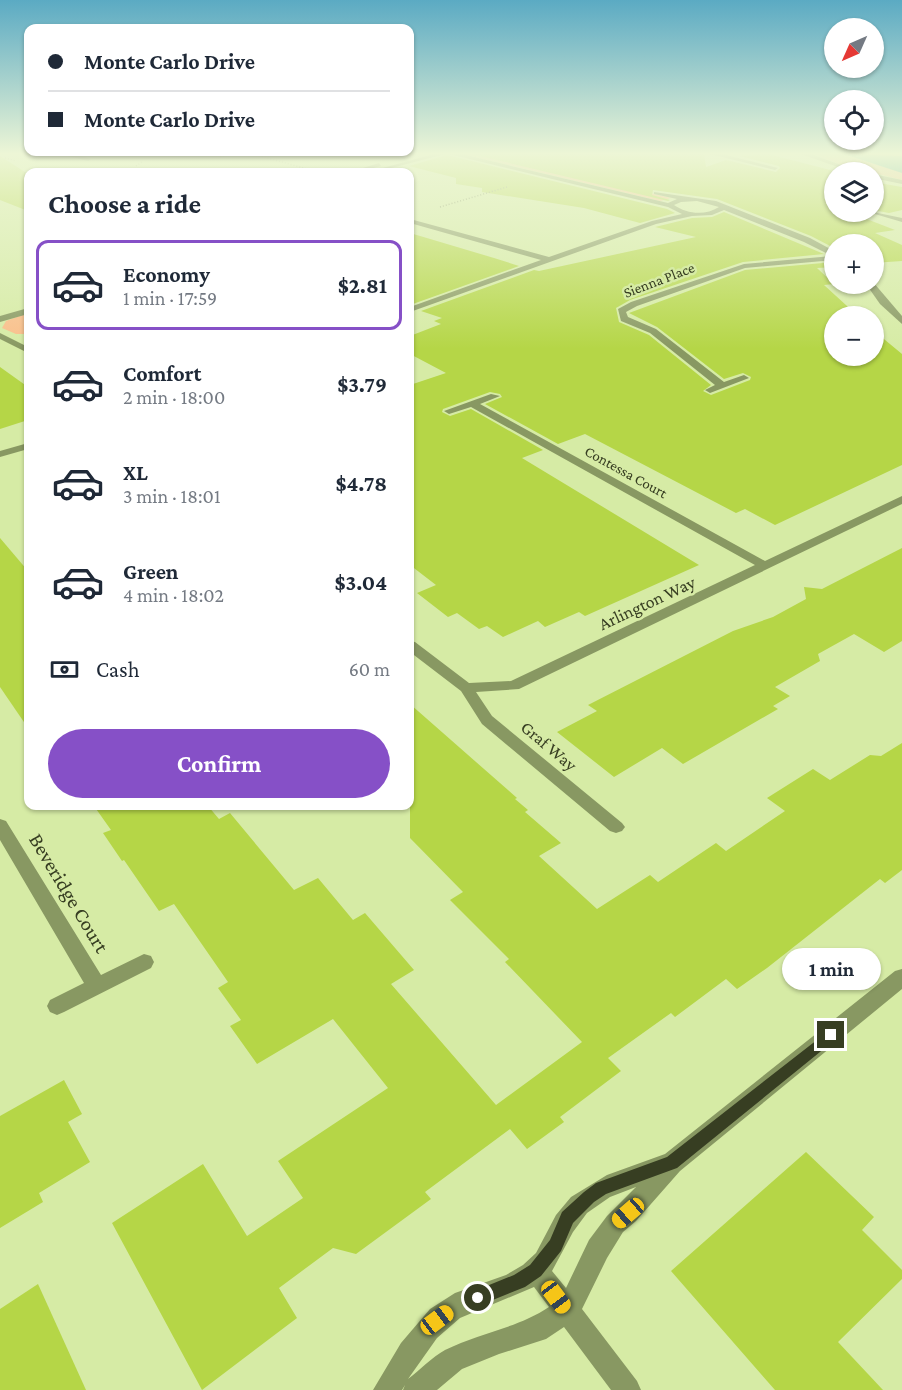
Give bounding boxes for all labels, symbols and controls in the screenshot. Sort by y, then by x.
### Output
north arrow [824,18,884,78]
map controls [824,18,884,366]
text: Monte Carlo Drive [84,49,255,74]
button: locate [824,90,884,150]
text: Monte Carlo Drive [84,107,255,132]
button: layers [824,162,884,222]
text: Choose a ride [48,189,201,219]
button: + [824,234,884,294]
icon: car [51,258,105,312]
street label: Sienna Place [621,259,697,301]
text: Economy [123,262,210,287]
text: $2.81 [338,273,387,298]
text: 1 min · 17:59 [123,287,217,309]
button: − [824,306,884,366]
icon: car [51,357,105,411]
text: Comfort [123,361,201,386]
text: $3.79 [337,372,387,397]
text: 2 min · 18:00 [123,386,225,408]
street label: Contessa Court [582,443,671,502]
icon: car [51,456,105,510]
text: XL [123,460,148,485]
text: $4.78 [335,471,387,496]
text: 3 min · 18:01 [123,485,221,507]
icon: car [51,555,105,609]
text: Green [123,559,179,584]
text: $3.04 [335,570,387,595]
street label: Arlington Way [595,572,699,634]
text: 4 min · 18:02 [123,584,224,606]
icon: cash [48,653,81,686]
text: Cash [96,657,140,682]
text: 60 m [349,658,390,680]
street label: Graf Way [517,717,582,776]
button: Confirm [48,729,390,798]
street label: Beveridge Court [24,829,115,958]
callout: 1 min [782,948,880,990]
text: 1 min [809,958,854,980]
route end [817,1021,844,1048]
car [609,1194,647,1232]
car [538,1277,574,1317]
route start [464,1284,491,1311]
car [417,1302,457,1338]

